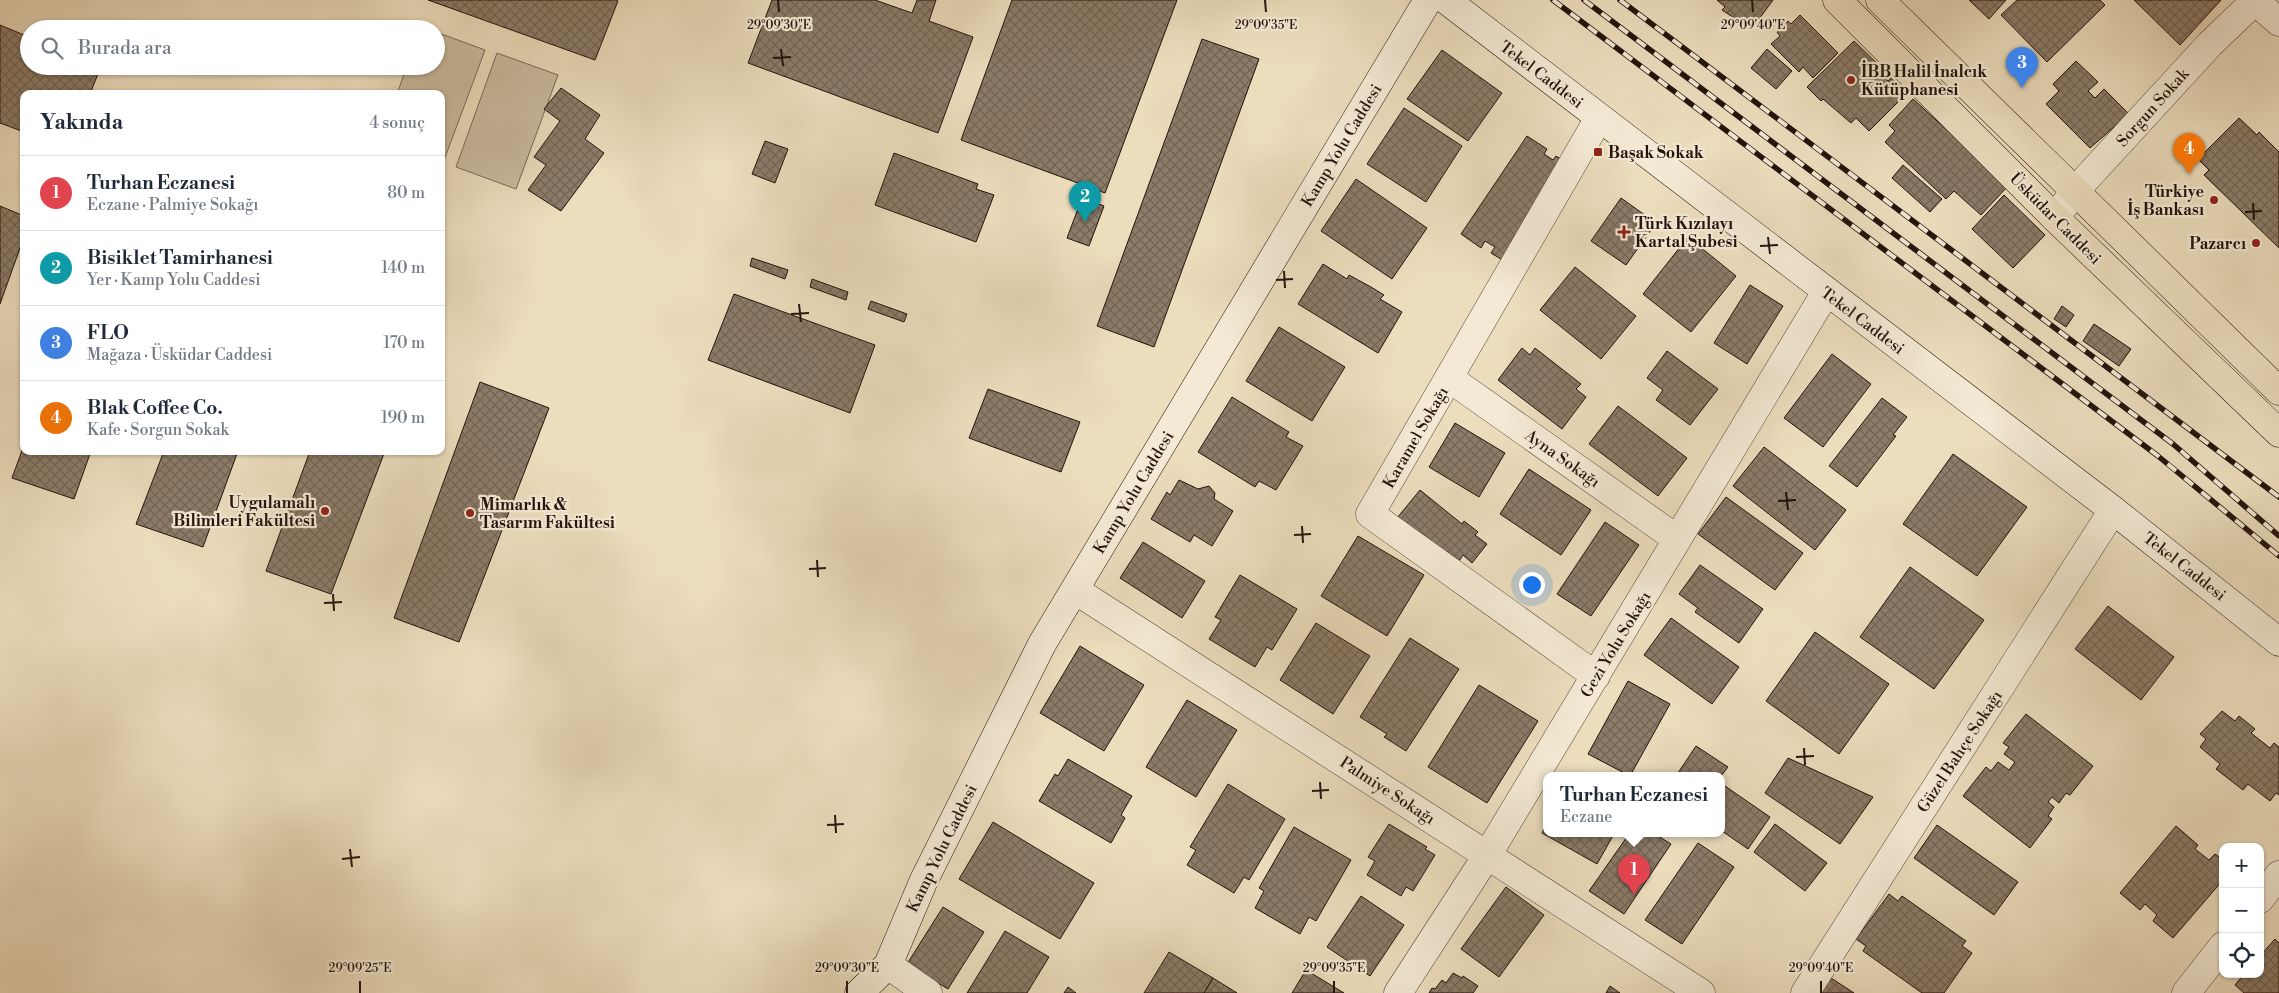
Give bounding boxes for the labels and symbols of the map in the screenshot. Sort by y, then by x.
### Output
text: 29°09'30"E [747,18,811,33]
text: 29°09'35"E [1235,18,1297,33]
text: 29°09'40"E [1721,18,1785,33]
street label: Tekel Caddesi [1496,37,1587,113]
pin: 3 [2006,47,2038,88]
place label: İBB Halil İnalcık Kütüphanesi [1861,60,1988,100]
street label: Sorgun Sokak [2112,63,2194,151]
marker: İBB Halil İnalcık Kütüphanesi [1845,74,1857,86]
street label: Kamp Yolu Caddesi [1297,80,1386,211]
pin: 4 [2173,133,2205,174]
place label: Başak Sokak [1608,143,1705,163]
marker: Başak Sokak [1592,146,1604,158]
street label: Üsküdar Caddesi [2005,167,2107,269]
pin: 2 [1069,181,1101,222]
place label: Türkiye İş Bankası [2127,182,2204,220]
marker: Türkiye İş Bankası [2208,194,2220,206]
place label: Türk Kızılayı Kartal Şubesi [1635,214,1738,252]
marker: Türk Kızılayı Kartal Şubesi [1617,225,1631,239]
place label: Pazarcı [2189,234,2246,254]
marker: Pazarcı [2250,237,2262,249]
street label: Tekel Caddesi [1817,283,1908,359]
street label: Karamel Sokağı [1379,383,1453,492]
street label: Ayna Sokağı [1520,425,1604,492]
street label: Kamp Yolu Caddesi [1089,427,1178,558]
place label: Uygulamalı Bilimleri Fakültesi [173,493,315,531]
place label: Mimarlık & Tasarım Fakültesi [480,495,615,533]
marker: Uygulamalı Bilimleri Fakültesi [319,505,331,517]
marker: Mimarlık & Tasarım Fakültesi [464,507,476,519]
street label: Tekel Caddesi [2139,528,2230,605]
your location [1519,572,1545,598]
street label: Gezi Yolu Sokağı [1576,588,1655,701]
street label: Güzel Bahçe Sokağı [1913,687,2007,816]
street label: Palmiye Sokağı [1336,753,1439,829]
street label: Kamp Yolu Caddesi [902,781,982,916]
pin: 1 [1618,854,1650,895]
text: 29°09'25"E [329,961,391,976]
text: 29°09'30"E [815,961,879,976]
text: 29°09'35"E [1303,961,1365,976]
text: 29°09'40"E [1789,961,1853,976]

